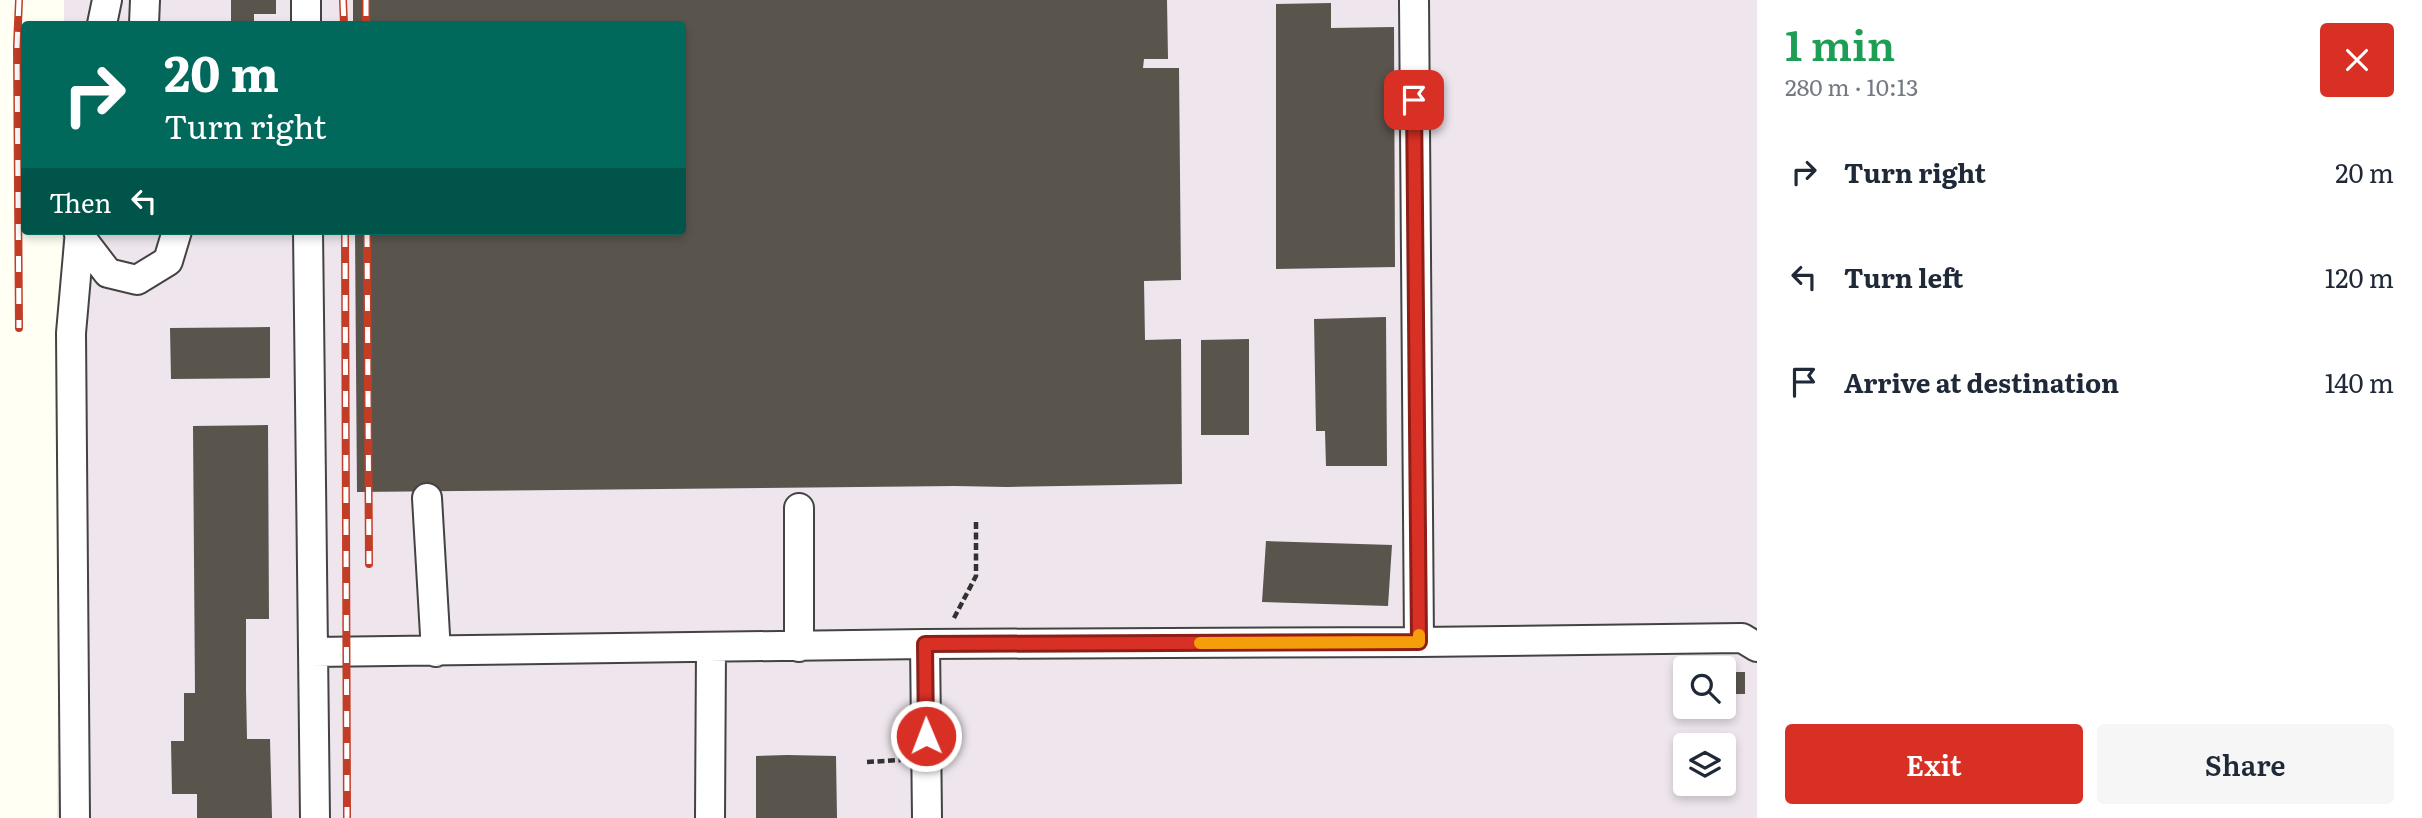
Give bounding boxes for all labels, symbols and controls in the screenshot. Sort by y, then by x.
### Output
text: 1 min [1785,12,1895,74]
button: close [2320,23,2394,97]
text: 20 m [164,34,279,107]
icon: right [49,49,140,140]
text: 280 m · 10:13 [1785,69,1919,103]
pin [1384,70,1444,130]
icon: arrive [1395,81,1433,119]
text: Turn right [164,101,326,149]
text: Turn right [1844,152,1986,191]
text: 20 m [2335,152,2394,191]
icon: right [1785,153,1823,191]
text: Then [49,182,111,221]
icon: left [125,182,163,220]
text: Turn left [1844,257,1963,296]
text: 120 m [2325,257,2394,296]
icon: left [1785,258,1823,296]
text: Arrive at destination [1844,362,2119,401]
text: 140 m [2325,362,2394,401]
icon: arrive [1785,363,1823,401]
map controls [1673,656,1736,796]
button: search [1673,656,1736,719]
position arrow [889,699,963,773]
button: Exit [1785,724,2083,804]
button: Share [2097,724,2394,804]
button: layers [1673,733,1736,796]

